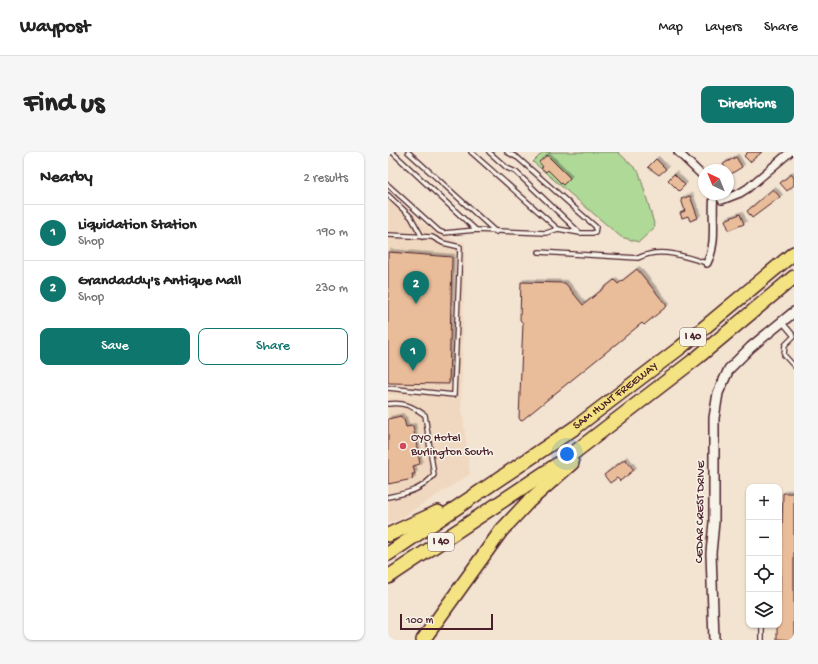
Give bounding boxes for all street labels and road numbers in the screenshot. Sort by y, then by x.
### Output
road number: I 40 [680,328,706,346]
street label: SAM HUNT FREEWAY [571,360,661,433]
street label: CEDAR CREST DRIVE [693,460,709,563]
road number: I 40 [428,533,454,551]

